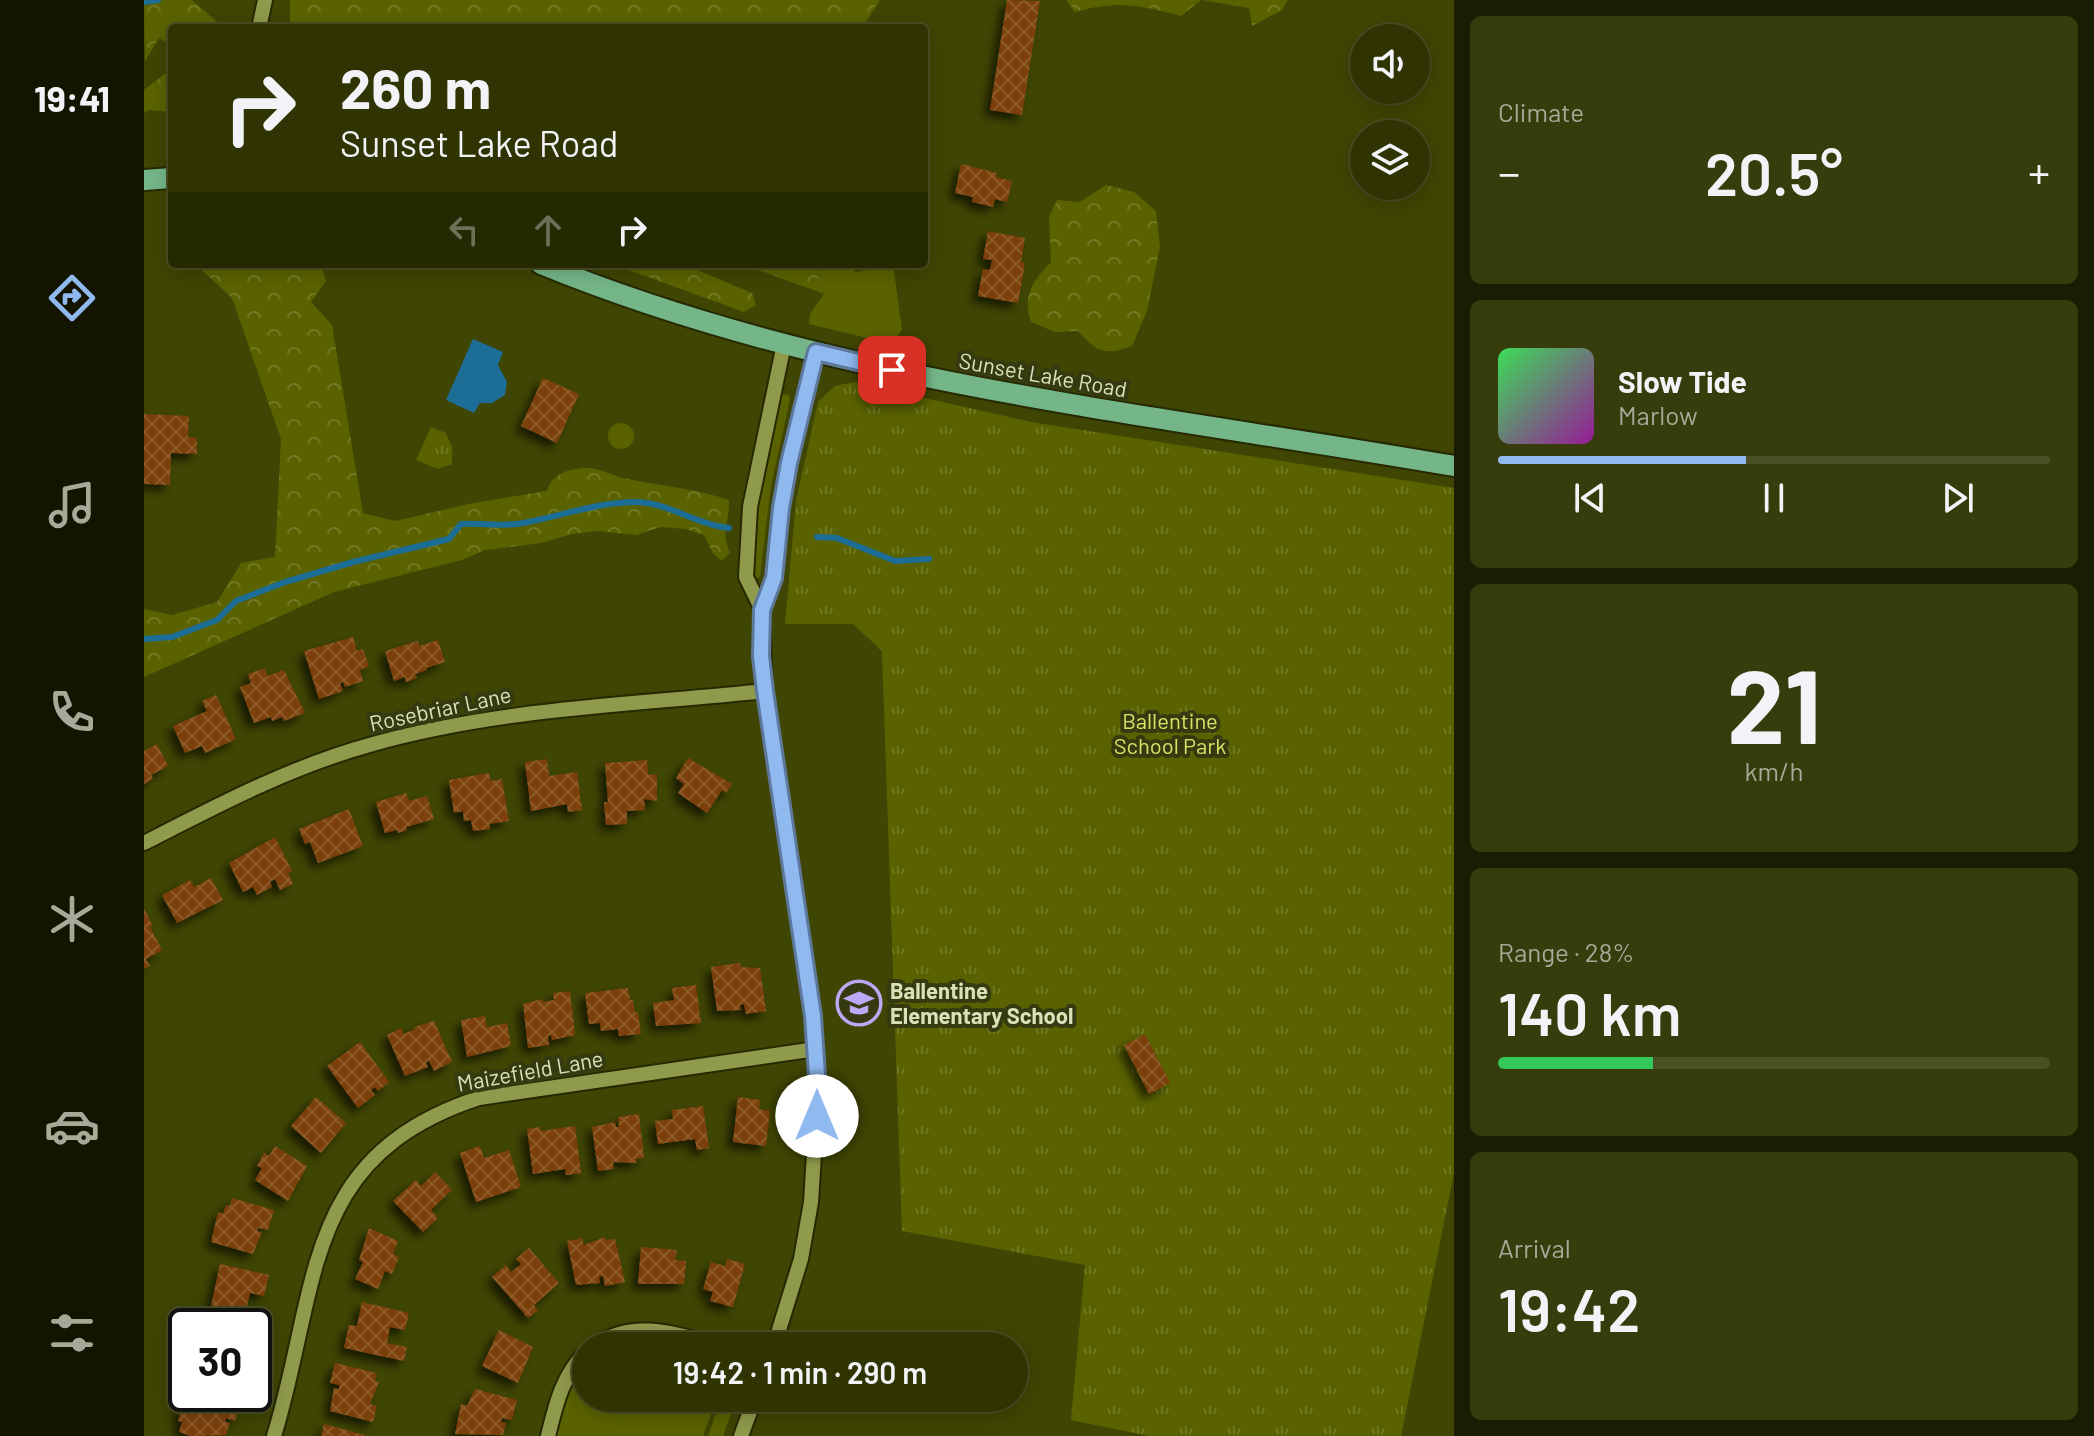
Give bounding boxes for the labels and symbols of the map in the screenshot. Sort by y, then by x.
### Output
pin [858,336,926,404]
street label: Sunset Lake Road [957,346,1129,402]
street label: Rosebriar Lane [367,680,513,736]
park label: Ballentine School Park [1114,707,1226,758]
place label: Ballentine Elementary School [890,977,1073,1028]
school or university icon: Ballentine Elementary School [835,979,883,1027]
street label: Maizefield Lane [455,1044,605,1096]
position arrow [775,1074,859,1158]
speed limit sign: 30 [168,1308,272,1412]

